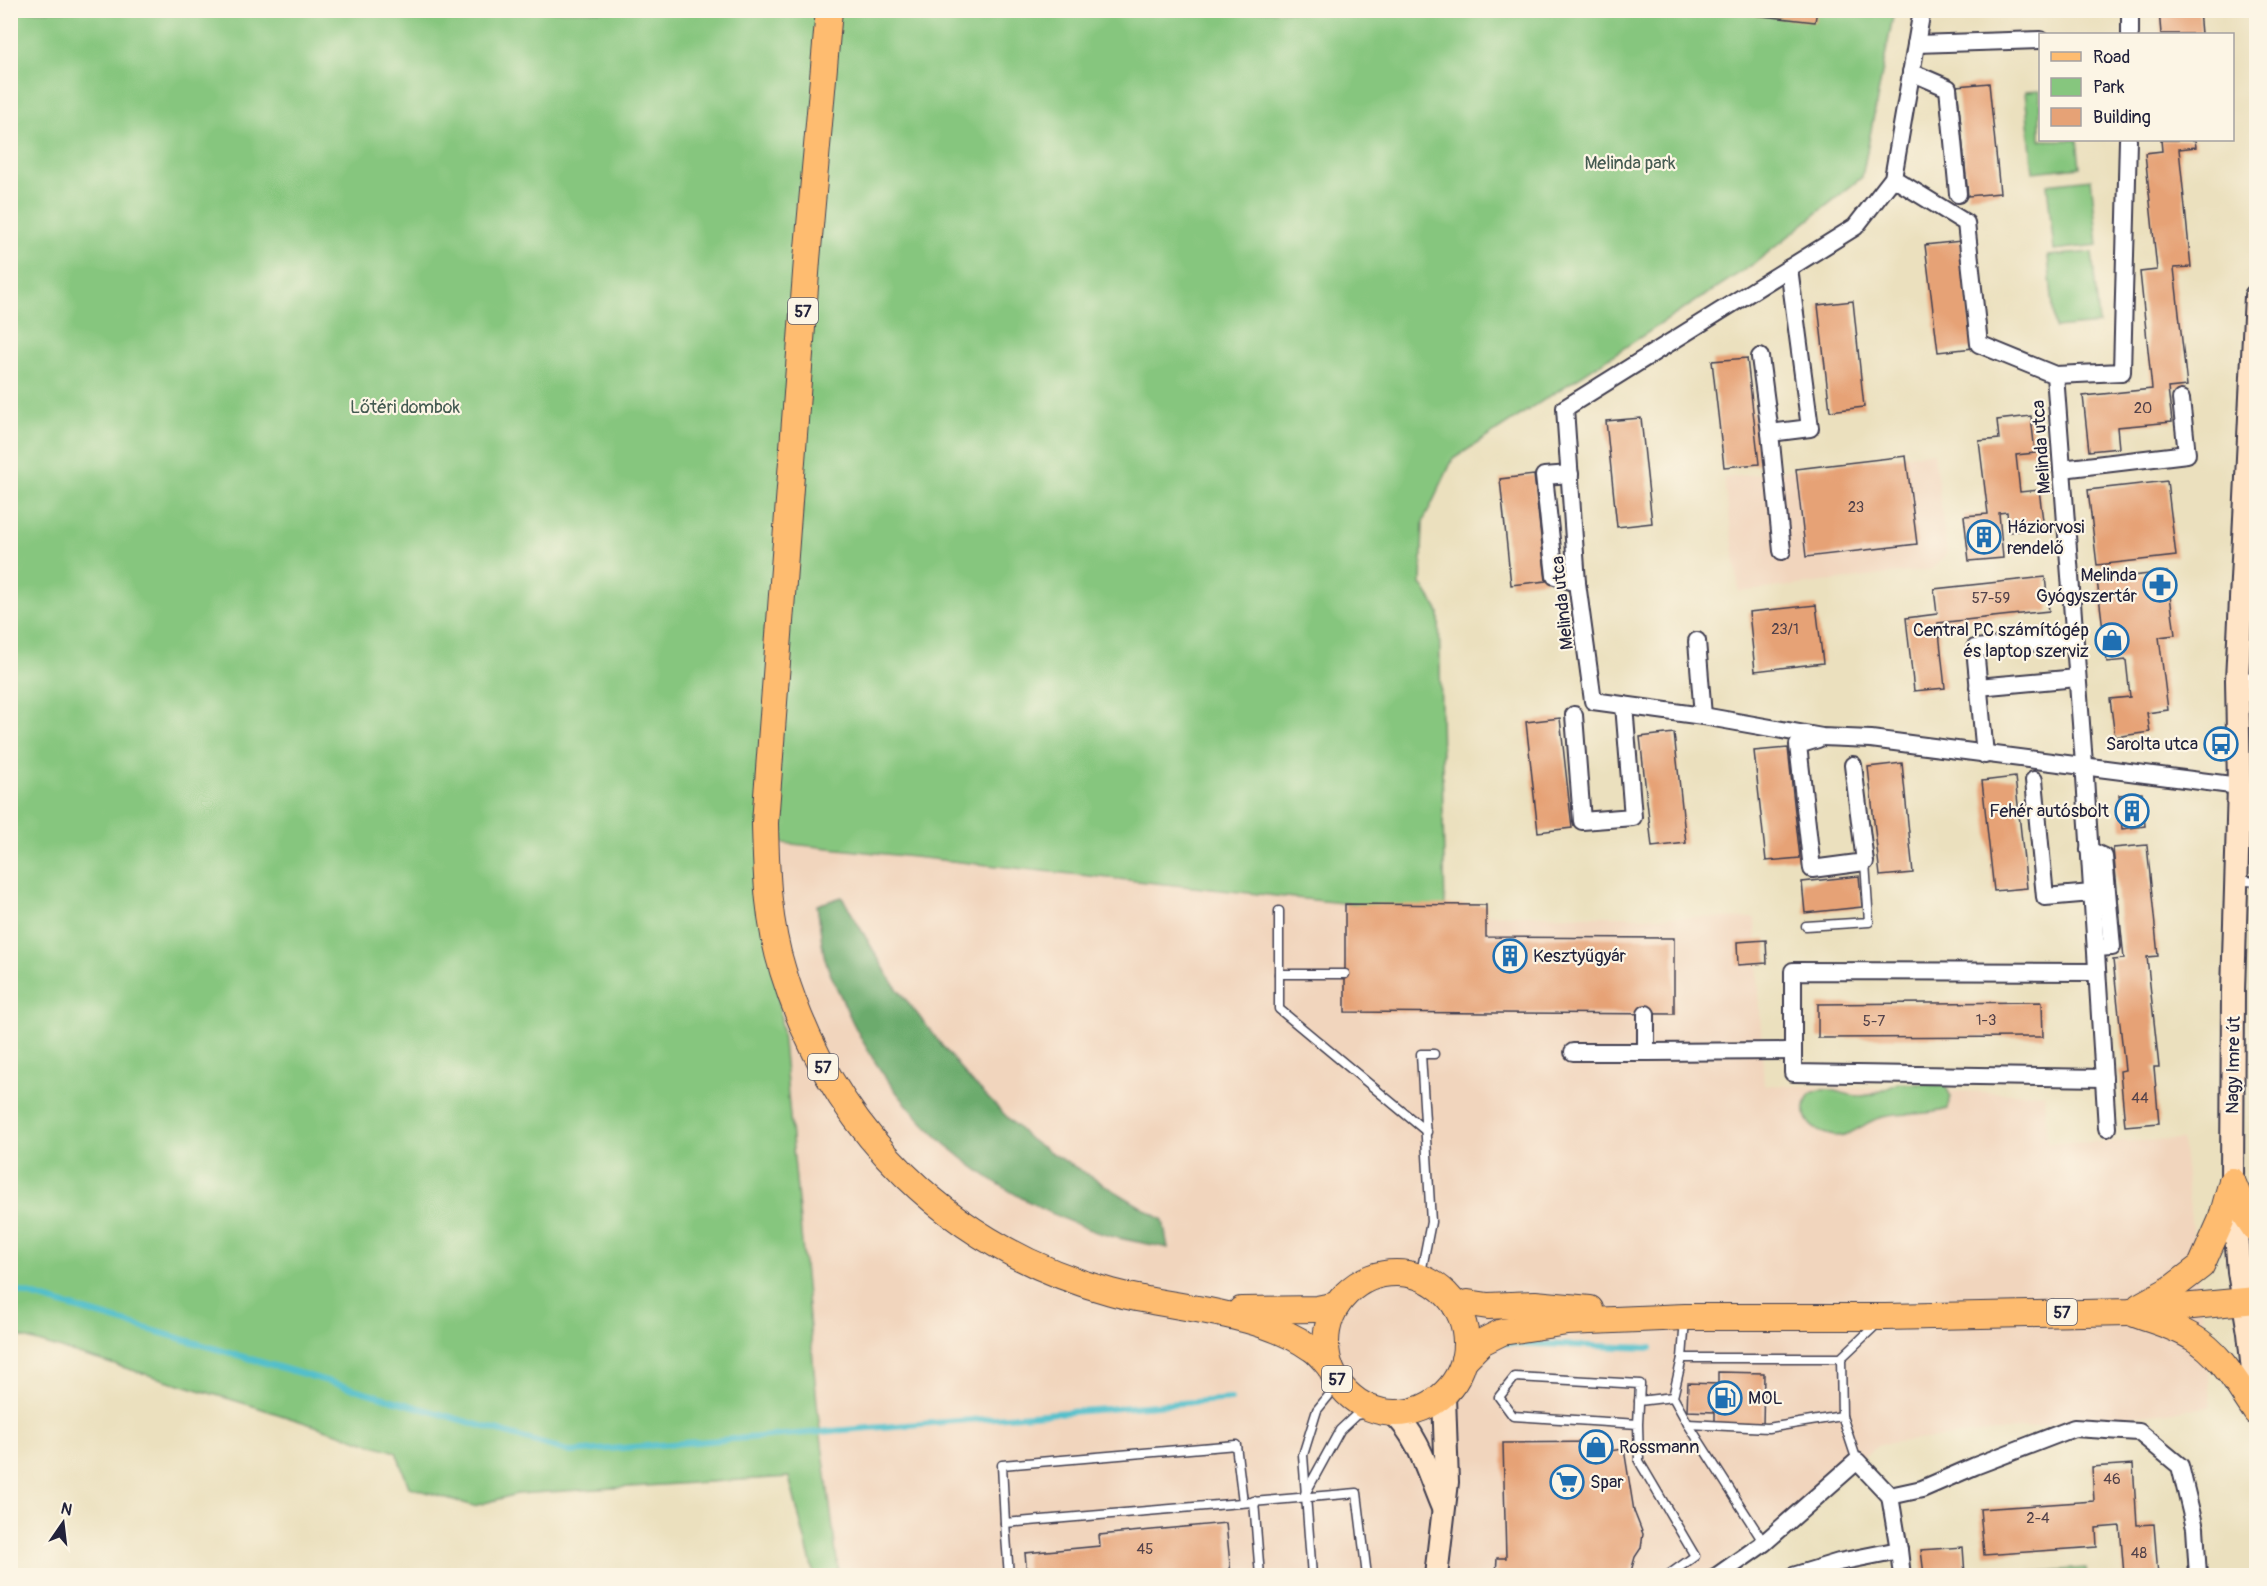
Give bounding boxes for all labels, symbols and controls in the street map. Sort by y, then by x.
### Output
legend [2039,33,2234,141]
text: Road [2093,46,2130,69]
text: Park [2093,76,2125,99]
text: Building [2093,106,2151,129]
park label: Melinda park [1584,152,1676,175]
road number: 57 [788,298,818,324]
park label: Lőtéri dombok [350,396,460,419]
street label: Melinda utca [2027,399,2056,495]
house number: 20 [2134,399,2152,418]
house number: 23 [1848,498,1864,517]
place label: Háziorvosi rendelő [2007,516,2085,560]
building icon: Háziorvosi rendelő [1966,519,2002,555]
street label: Melinda utca [1546,555,1579,651]
place label: Melinda Gyógyszertár [2036,564,2138,608]
pharmacy icon: Melinda Gyógyszertár [2142,567,2178,603]
house number: 57-59 [1972,589,2010,608]
place label: Central PC számítógép és laptop szerviz [1913,619,2089,663]
house number: 23/1 [1771,620,1799,639]
shop icon: Central PC számítógép és laptop szerviz [2094,622,2130,658]
bus stop icon: Sarolta utca [2203,726,2239,762]
place label: Sarolta utca [2106,733,2198,756]
building icon: Fehér autósbolt [2114,793,2150,829]
place label: Fehér autósbolt [1989,800,2110,823]
building icon: Kesztyűgyár [1492,938,1528,974]
place label: Kesztyűgyár [1533,945,1627,968]
house number: 1-3 [1976,1011,1996,1030]
house number: 5-7 [1863,1012,1885,1031]
street label: Nagy Imre út [2221,1015,2246,1114]
road number: 57 [808,1054,838,1080]
house number: 44 [2131,1089,2149,1108]
road number: 57 [2047,1299,2077,1325]
road number: 57 [1322,1366,1352,1392]
fuel station icon: MOL [1707,1380,1743,1416]
place label: MOL [1748,1387,1783,1410]
shop icon: Rossmann [1578,1429,1614,1465]
place label: Rossmann [1619,1436,1699,1459]
supermarket icon: Spar [1549,1464,1585,1500]
house number: 46 [2103,1470,2121,1489]
place label: Spar [1590,1471,1624,1494]
north arrow [33,1493,93,1553]
text: N [59,1498,74,1520]
house number: 2-4 [2026,1509,2050,1528]
house number: 45 [1137,1540,1153,1559]
house number: 48 [2131,1544,2148,1563]

